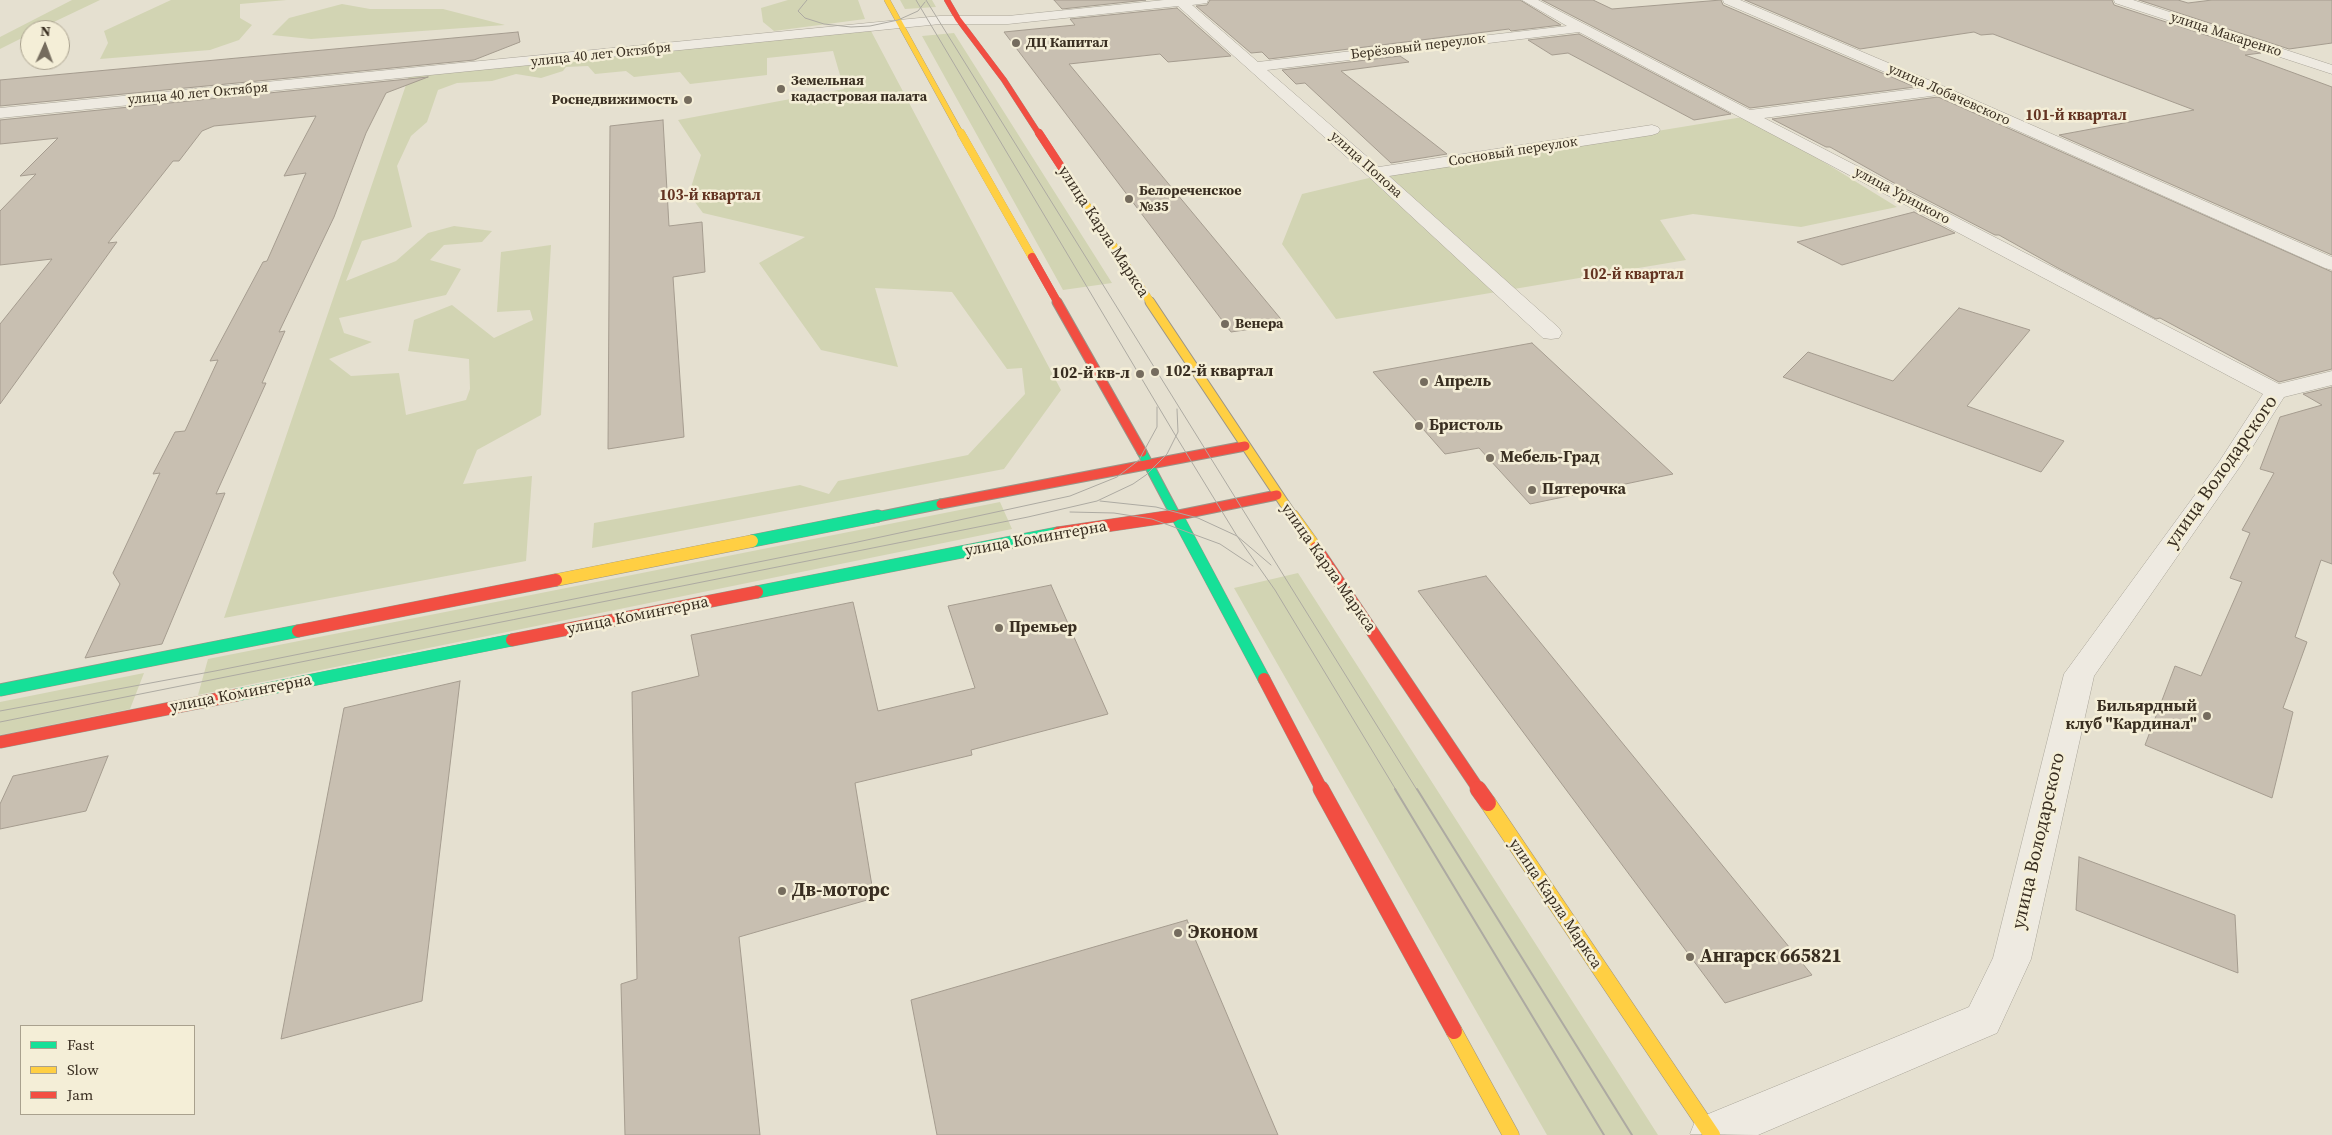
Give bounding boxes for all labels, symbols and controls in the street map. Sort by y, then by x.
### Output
street label: улица Макаренко [2168,9,2284,61]
north arrow [20,20,70,70]
text: N [40,21,51,41]
street label: Берёзовый переулок [1350,30,1486,64]
place label: ДЦ Капитал [1026,35,1108,51]
marker: ДЦ Капитал [1010,37,1022,49]
street label: улица 40 лет Октября [530,39,672,71]
street label: улица Лобачевского [1885,60,2013,130]
place label: Земельная кадастровая палата [791,73,927,105]
street label: улица 40 лет Октября [127,79,269,109]
marker: Земельная кадастровая палата [775,83,787,95]
place label: Роснедвижимость [552,92,678,108]
marker: Роснедвижимость [682,94,694,106]
district label: 101-й квартал [2025,107,2127,125]
street label: улица Попова [1326,128,1406,202]
street label: Сосновый переулок [1447,134,1579,170]
street label: улица Карла Маркса [1053,163,1153,301]
street label: улица Урицкого [1851,164,1953,228]
place label: Белореченское №35 [1139,183,1242,216]
district label: 103-й квартал [659,187,761,205]
marker: Белореченское №35 [1123,193,1135,205]
district label: 102-й квартал [1582,266,1684,284]
place label: Венера [1235,316,1284,332]
marker: Венера [1219,318,1231,330]
place label: 102-й квартал [1165,362,1273,382]
place label: 102-й кв-л [1051,364,1130,384]
marker: 102-й квартал [1149,366,1161,378]
marker: 102-й кв-л [1134,368,1146,380]
place label: Апрель [1434,372,1491,392]
marker: Апрель [1418,376,1430,388]
street label: улица Володарского [2161,391,2283,553]
place label: Бристоль [1429,416,1503,436]
marker: Бристоль [1413,420,1425,432]
place label: Мебель-Град [1500,448,1600,468]
marker: Мебель-Град [1484,452,1496,464]
place label: Пятерочка [1542,480,1626,500]
marker: Пятерочка [1526,484,1538,496]
street label: улица Карла Маркса [1276,500,1380,636]
street label: улица Коминтерна [964,517,1108,561]
street label: улица Коминтерна [566,593,710,639]
place label: Премьер [1009,618,1077,638]
marker: Премьер [993,622,1005,634]
street label: улица Коминтерна [169,671,313,717]
place label: Бильярдный клуб "Кардинал" [2066,697,2197,735]
marker: Бильярдный клуб "Кардинал" [2201,710,2213,722]
street label: улица Володарского [2008,750,2070,932]
street label: улица Карла Маркса [1504,835,1606,973]
place label: Дв-моторс [792,880,890,902]
marker: Дв-моторс [776,885,788,897]
place label: Эконом [1188,922,1258,944]
marker: Эконом [1172,927,1184,939]
place label: Ангарск 665821 [1700,946,1842,968]
marker: Ангарск 665821 [1684,951,1696,963]
legend [20,1025,195,1115]
text: Fast [67,1034,94,1055]
text: Slow [67,1059,99,1080]
text: Jam [67,1084,93,1105]

